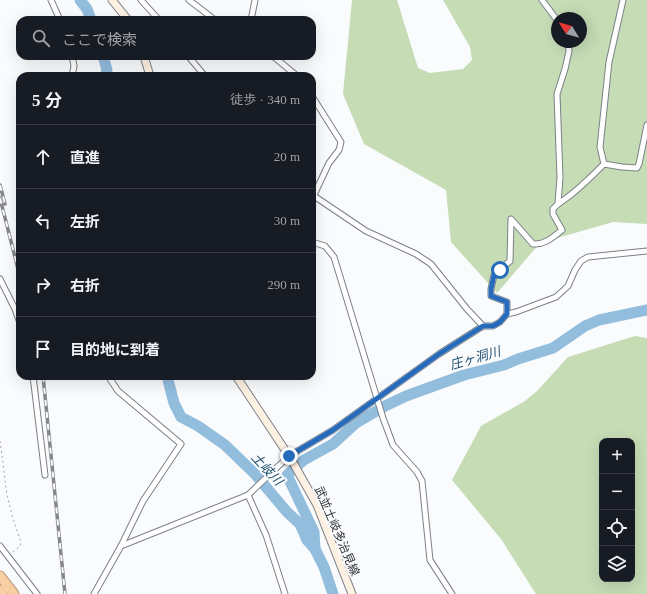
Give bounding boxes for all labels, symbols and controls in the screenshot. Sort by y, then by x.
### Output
north arrow [551,12,587,48]
search box [16,16,316,60]
icon: search [30,27,52,49]
text: ここで検索 [62,32,137,48]
text: 5 分 [32,91,62,110]
text: 徒歩 · 340 m [230,92,300,107]
icon: ahead [32,146,54,168]
text: 20 m [274,149,300,164]
text: 直進 [70,150,100,166]
icon: left [32,210,54,232]
text: 30 m [274,213,300,228]
text: 左折 [70,214,100,230]
route start [491,261,509,279]
icon: right [32,274,54,296]
text: 290 m [267,277,300,292]
text: 右折 [70,278,100,294]
icon: arrive [32,338,54,360]
text: 目的地に到着 [70,342,160,358]
water label: 庄ヶ洞川 [448,343,504,372]
map controls [599,438,635,582]
button: + [599,438,635,474]
route end [280,447,298,465]
water label: 土岐川 [248,450,287,490]
button: − [599,474,635,510]
street label: 武並土岐多治見線 [312,484,362,578]
button: locate [599,510,635,546]
button: layers [599,546,635,582]

